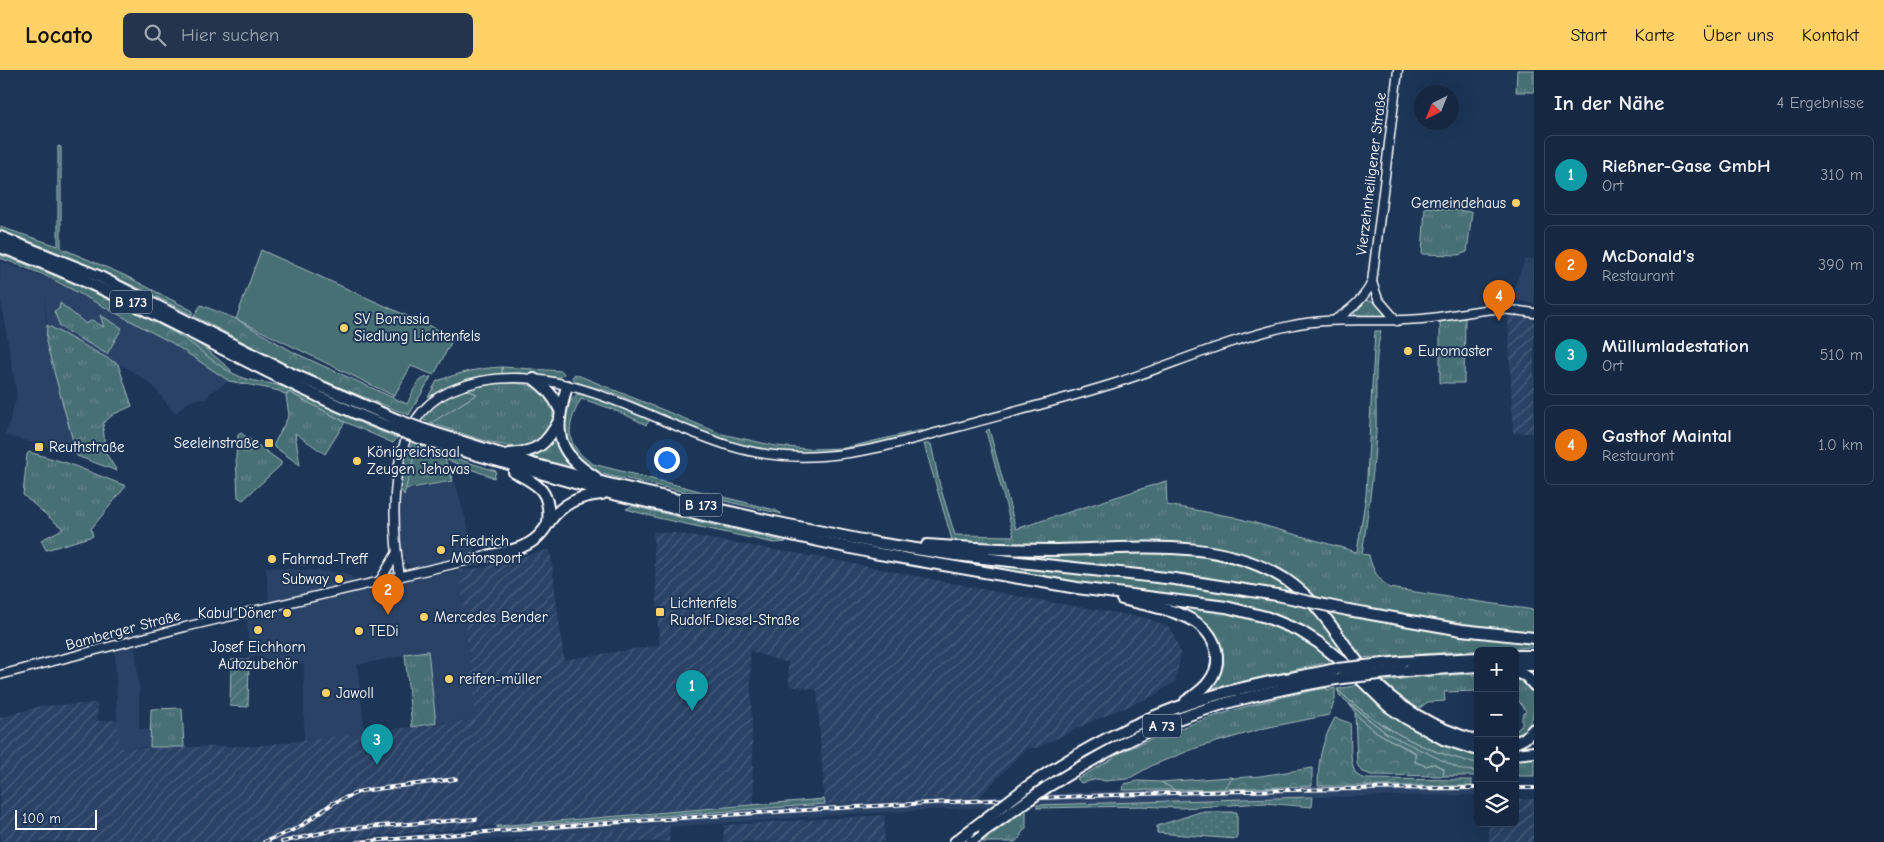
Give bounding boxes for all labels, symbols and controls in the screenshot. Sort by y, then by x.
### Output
search box [123,13,473,58]
text: Locato [25,21,93,49]
icon: search [141,21,169,49]
text: Hier suchen [181,24,279,46]
text: Start [1570,25,1607,46]
text: Karte [1635,25,1675,46]
text: Über uns [1703,25,1774,46]
text: Kontakt [1802,25,1859,46]
north arrow [1414,85,1459,130]
street label: Vierzehnheiligener Straße [1352,91,1390,257]
text: In der Nähe [1554,91,1664,115]
text: 4 Ergebnisse [1777,94,1864,112]
text: Rießner-Gase GmbH [1602,155,1771,177]
text: 1 [1568,166,1574,184]
text: 310 m [1820,166,1863,184]
text: Ort [1602,177,1623,195]
place label: Gemeindehaus [1411,194,1506,212]
marker: Gemeindehaus [1510,197,1522,209]
text: McDonald's [1602,245,1694,267]
text: 2 [1567,256,1575,274]
text: 390 m [1818,256,1863,274]
text: Restaurant [1602,267,1674,285]
pin: 4 [1483,280,1515,321]
road number: B 173 [110,290,152,313]
place label: SV Borussia Siedlung Lichtenfels [354,310,480,345]
marker: SV Borussia Siedlung Lichtenfels [338,322,350,334]
text: Müllumladestation [1602,335,1749,357]
place label: Euromaster [1418,342,1492,360]
marker: Euromaster [1402,345,1414,357]
text: 3 [1567,346,1575,364]
text: 510 m [1820,346,1863,364]
text: Ort [1602,357,1623,375]
text: Gasthof Maintal [1602,425,1732,447]
place label: Seeleinstraße [174,434,259,452]
text: 4 [1567,436,1575,454]
text: 1.0 km [1818,436,1863,454]
marker: Seeleinstraße [263,437,275,449]
place label: Reuthstraße [49,438,125,456]
marker: Reuthstraße [33,441,45,453]
place label: Königreichsaal Zeugen Jehovas [367,443,470,478]
your location [654,447,680,473]
text: Restaurant [1602,447,1674,465]
marker: Königreichsaal Zeugen Jehovas [351,455,363,467]
road number: B 173 [680,494,722,516]
place label: Friedrich Motorsport [451,532,522,567]
marker: Friedrich Motorsport [435,544,447,556]
place label: Fahrrad-Treff [282,550,368,568]
marker: Fahrrad-Treff [266,553,278,565]
place label: Subway [282,570,329,588]
marker: Subway [333,573,345,585]
pin: 2 [372,574,404,615]
place label: Lichtenfels Rudolf-Diesel-Straße [670,594,800,629]
place label: Kabul Döner [198,604,277,622]
street label: Bamberger Straße [64,606,183,654]
marker: Lichtenfels Rudolf-Diesel-Straße [654,606,666,618]
marker: Kabul Döner [281,607,293,619]
place label: Mercedes Bender [434,608,548,626]
marker: Mercedes Bender [418,611,430,623]
place label: TEDi [369,622,399,640]
marker: Josef Eichhorn Autozubehör [252,624,264,636]
marker: TEDi [353,625,365,637]
place label: Josef Eichhorn Autozubehör [210,638,306,673]
map controls [1474,647,1519,827]
button: + [1474,647,1519,692]
place label: reifen-müller [459,670,542,688]
pin: 1 [676,670,708,711]
marker: reifen-müller [443,673,455,685]
place label: Jawoll [336,684,374,702]
marker: Jawoll [320,687,332,699]
button: − [1474,692,1519,737]
road number: A 73 [1143,714,1181,738]
pin: 3 [361,724,393,765]
button: locate [1474,737,1519,782]
button: layers [1474,782,1519,827]
scale bar [15,807,98,830]
text: 100 m [22,810,61,827]

